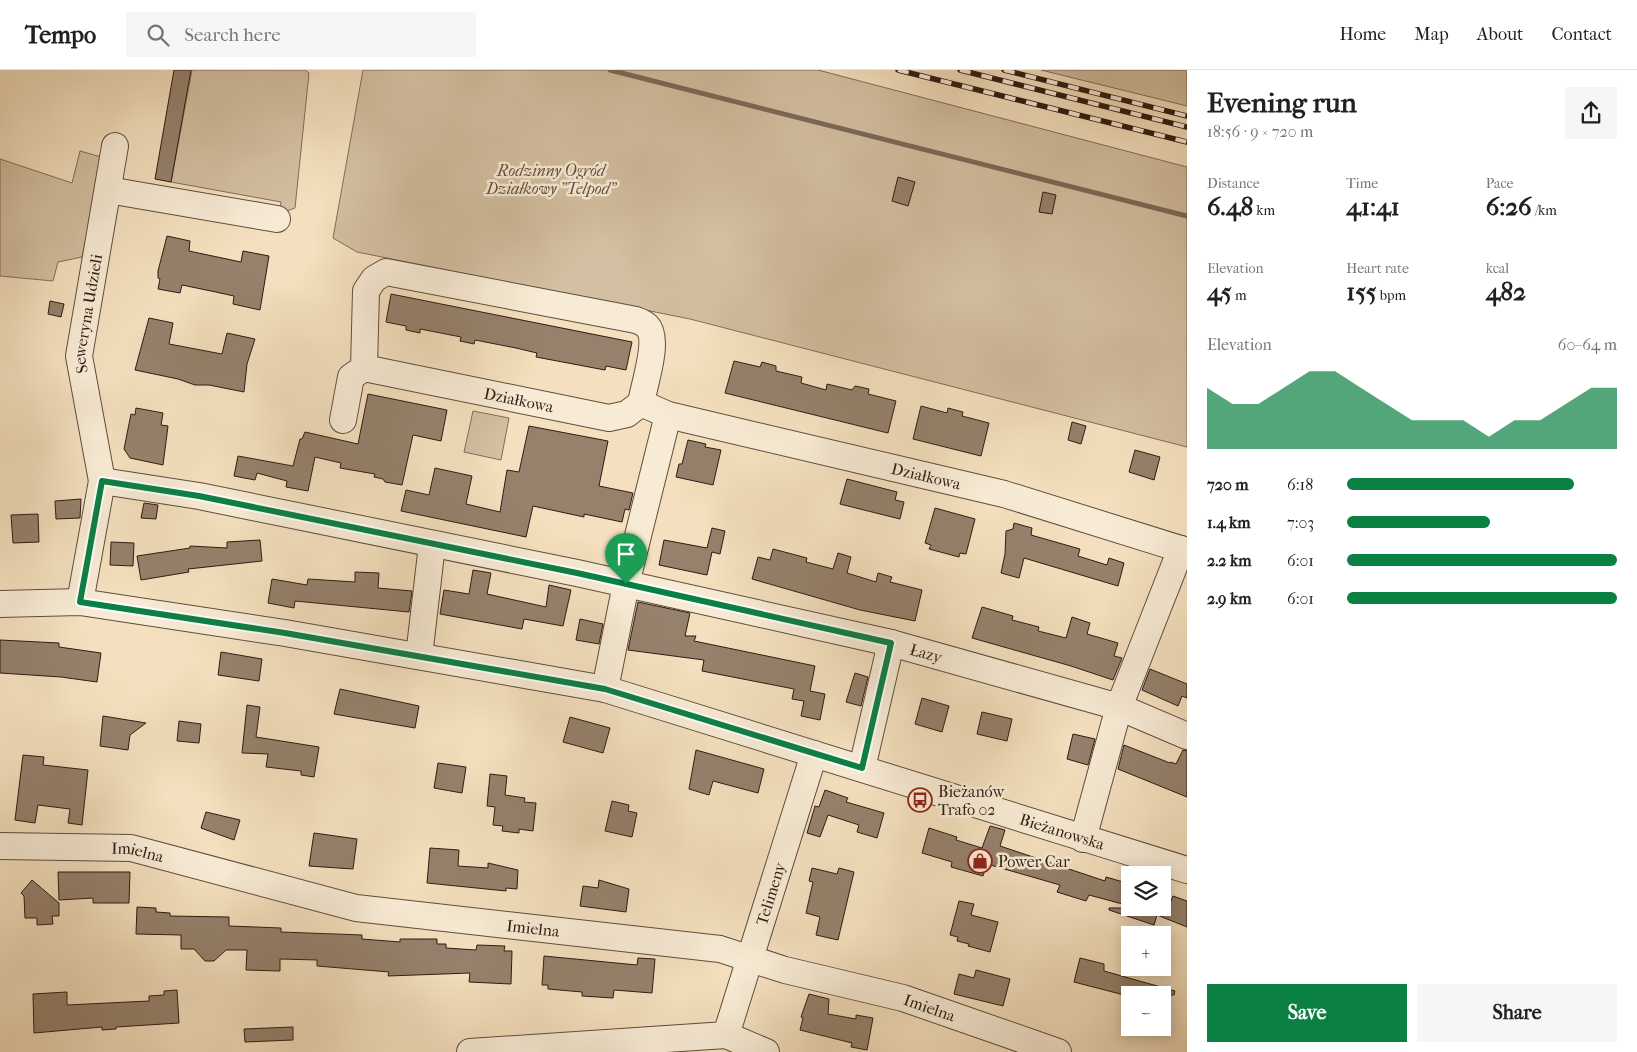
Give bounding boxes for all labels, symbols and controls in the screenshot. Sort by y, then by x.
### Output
search box [126,12,476,57]
text: Tempo [25,21,96,49]
icon: search [144,21,172,49]
text: Search here [184,24,281,46]
text: Home [1339,24,1386,45]
text: Map [1414,24,1449,45]
text: About [1477,24,1523,45]
text: Contact [1551,24,1612,45]
text: Evening run [1207,86,1357,119]
button: share [1565,87,1617,139]
text: 18:56 · 9 × 720 m [1207,122,1313,141]
park label: Rodzinny Ogród Działkowy "Telpod" [485,161,618,198]
text: Distance [1207,175,1260,192]
text: Time [1346,175,1378,192]
text: Pace [1486,175,1514,192]
text: 6.48 [1207,192,1253,221]
text: 41:41 [1346,192,1400,221]
text: 6:26 [1486,192,1532,221]
text: km [1253,202,1275,219]
text: /km [1532,202,1557,219]
street label: Seweryna Udzieli [69,252,106,375]
text: Elevation [1207,260,1264,277]
text: Heart rate [1346,260,1409,277]
text: kcal [1486,260,1509,277]
text: 45 [1207,277,1232,306]
text: 155 [1346,277,1377,306]
text: 482 [1486,277,1526,306]
text: m [1232,287,1247,304]
text: bpm [1377,287,1406,304]
text: Elevation [1207,335,1272,354]
text: 60–64 m [1558,335,1617,354]
street label: Działkowa [482,383,556,416]
street label: Działkowa [889,458,963,493]
text: 720 m [1207,475,1248,494]
text: 6:18 [1287,475,1313,494]
text: 1.4 km [1207,513,1251,532]
text: 7:03 [1287,513,1314,532]
pin [605,533,647,584]
icon: arrive [612,540,640,568]
text: 2.2 km [1207,551,1252,570]
text: 6:01 [1287,551,1314,570]
text: 2.9 km [1207,589,1251,608]
text: 6:01 [1287,589,1314,608]
street label: Łazy [908,639,945,667]
place label: Bieżanów Trafo 02 [938,782,1005,819]
bus stop icon: Bieżanów Trafo 02 [907,787,933,813]
street label: Bieżanowska [1017,809,1108,853]
street label: Imielna [111,838,166,866]
shop icon: Power Car [967,848,993,874]
place label: Power Car [998,852,1070,871]
street label: Telimeny [751,859,789,928]
map controls [1121,866,1171,1036]
button: layers [1121,866,1171,916]
street label: Imielna [506,916,561,940]
button: + [1121,926,1171,976]
button: Save [1207,984,1407,1042]
button: Share [1417,984,1617,1042]
button: − [1121,986,1171,1036]
street label: Imielna [901,990,958,1025]

